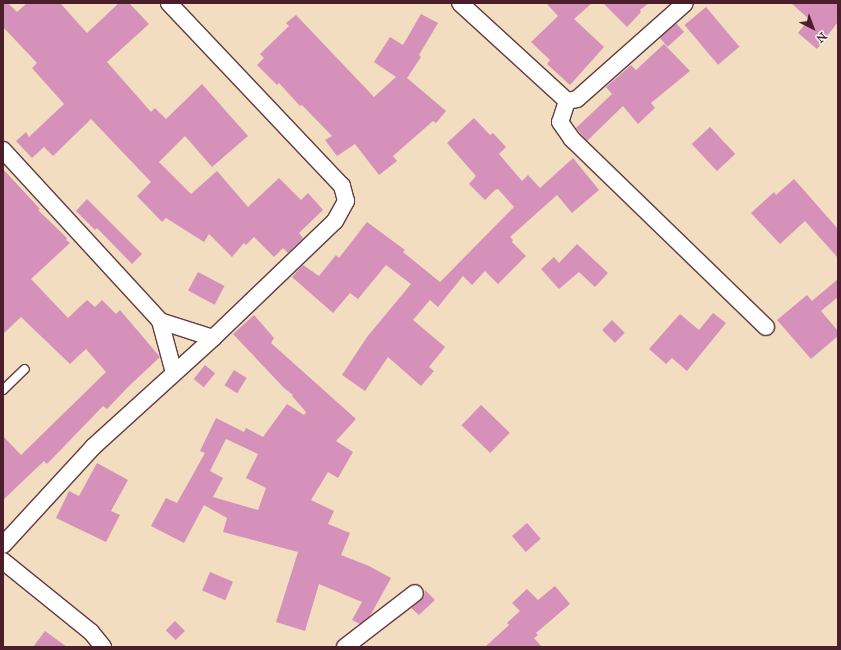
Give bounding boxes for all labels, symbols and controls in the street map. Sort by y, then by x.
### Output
north arrow [793,8,833,48]
text: N [814,29,829,45]

